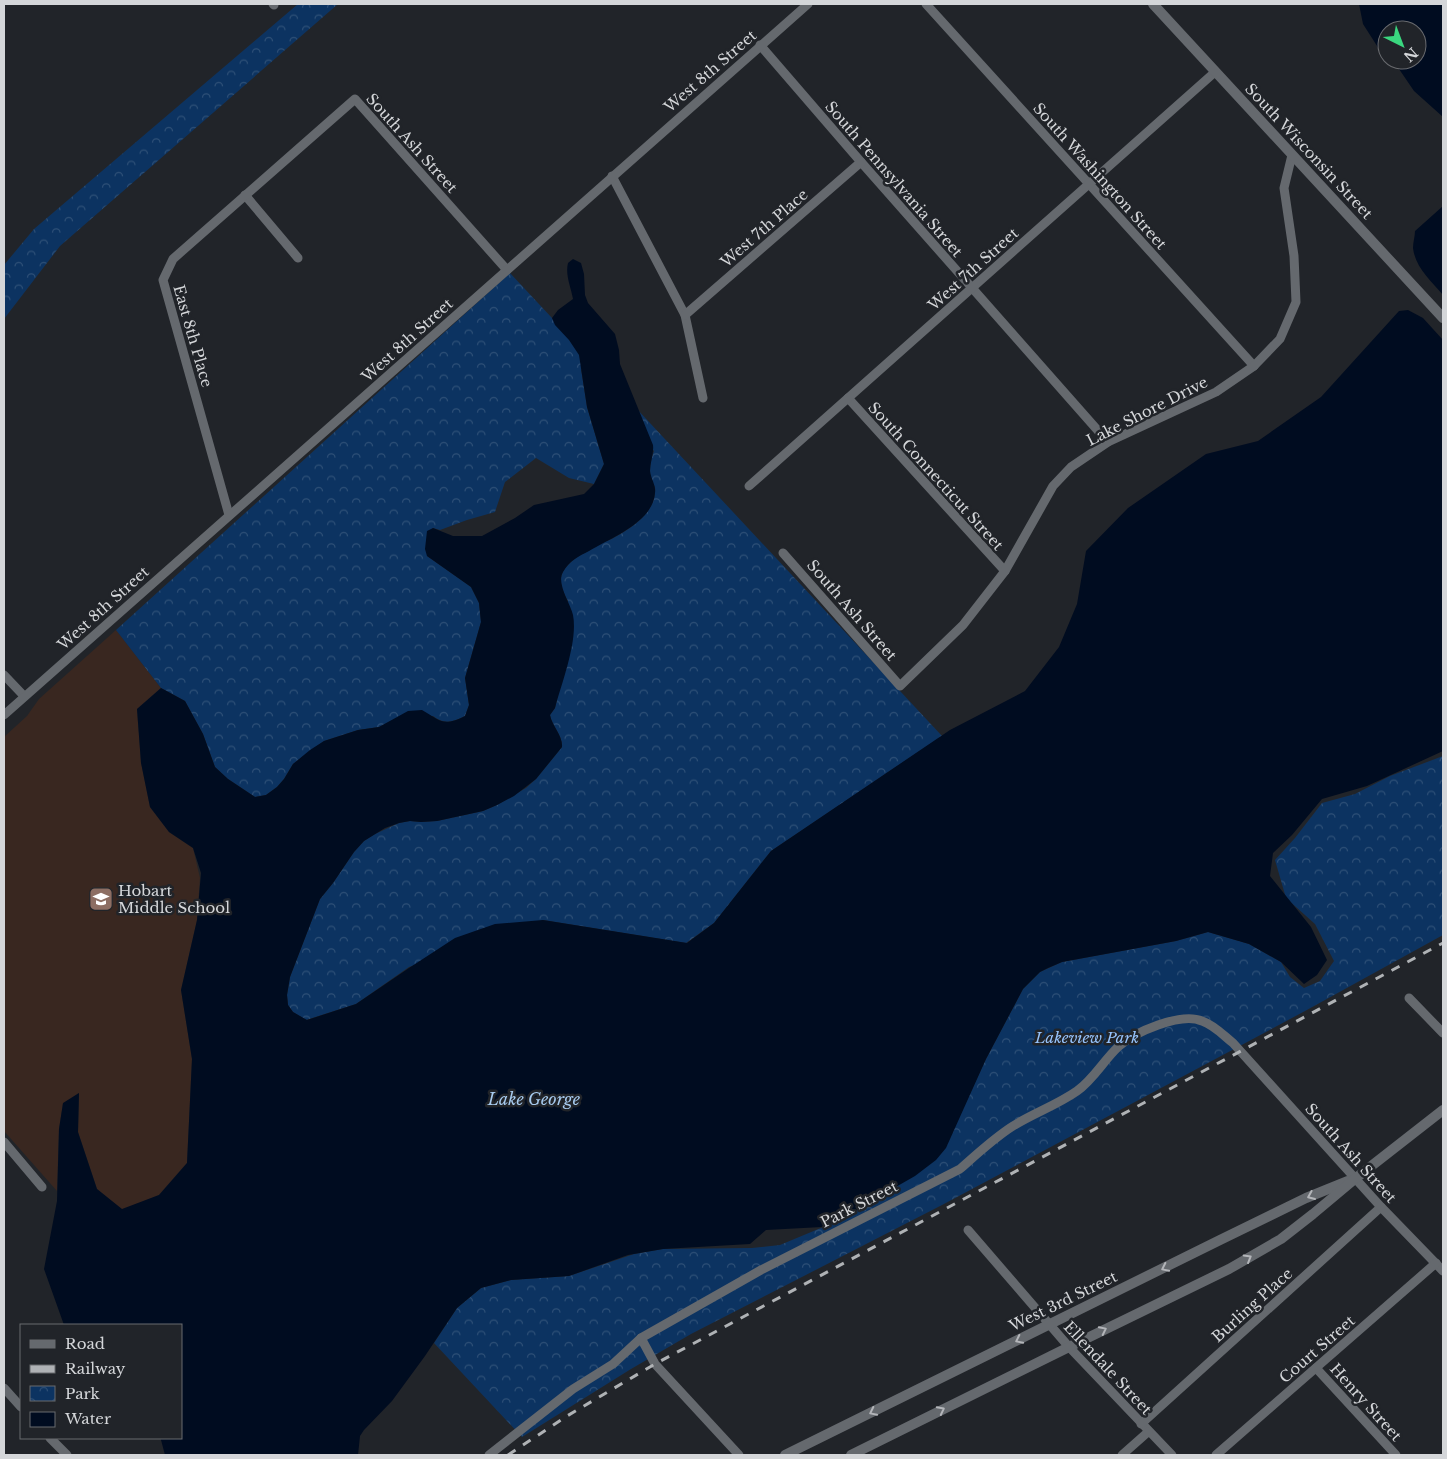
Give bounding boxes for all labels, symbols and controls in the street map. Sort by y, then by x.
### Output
north arrow [1377,20,1427,70]
street label: West 8th Street [659,25,760,117]
text: N [1400,44,1422,66]
street label: South Wisconsin Street [1241,79,1377,223]
street label: South Ash Street [362,89,462,197]
street label: South Pennsylvania Street [821,97,967,261]
street label: South Washington Street [1029,99,1171,253]
street label: West 7th Place [716,185,812,272]
street label: West 7th Street [923,223,1022,315]
street label: East 8th Place [169,283,217,389]
street label: West 8th Street [357,294,457,387]
street label: Lake Shore Drive [1083,372,1211,450]
street label: South Connecticut Street [864,398,1008,554]
street label: South Ash Street [803,556,901,665]
street label: West 8th Street [53,562,153,655]
place label: Hobart Middle School [118,881,230,917]
school or university icon: Hobart Middle School [88,886,114,912]
park label: Lakeview Park [1034,1028,1139,1047]
water label: Lake George [487,1089,581,1109]
street label: South Ash Street [1301,1099,1401,1207]
street label: Park Street [817,1176,901,1232]
one-way arrow [1307,1190,1316,1201]
one-way arrow [1243,1255,1252,1265]
one-way arrow [1161,1261,1170,1272]
street label: Burling Place [1208,1264,1296,1346]
street label: West 3rd Street [1005,1267,1120,1336]
street label: Court Street [1275,1311,1359,1387]
street label: Ellendale Street [1060,1317,1156,1419]
legend [20,1324,182,1439]
one-way arrow [1098,1326,1107,1336]
text: Road [65,1334,105,1353]
one-way arrow [1015,1334,1024,1344]
text: Railway [65,1359,126,1378]
street label: Henry Street [1326,1359,1406,1445]
text: Park [65,1384,101,1403]
one-way arrow [870,1406,879,1416]
one-way arrow [936,1406,945,1416]
text: Water [64,1409,112,1428]

